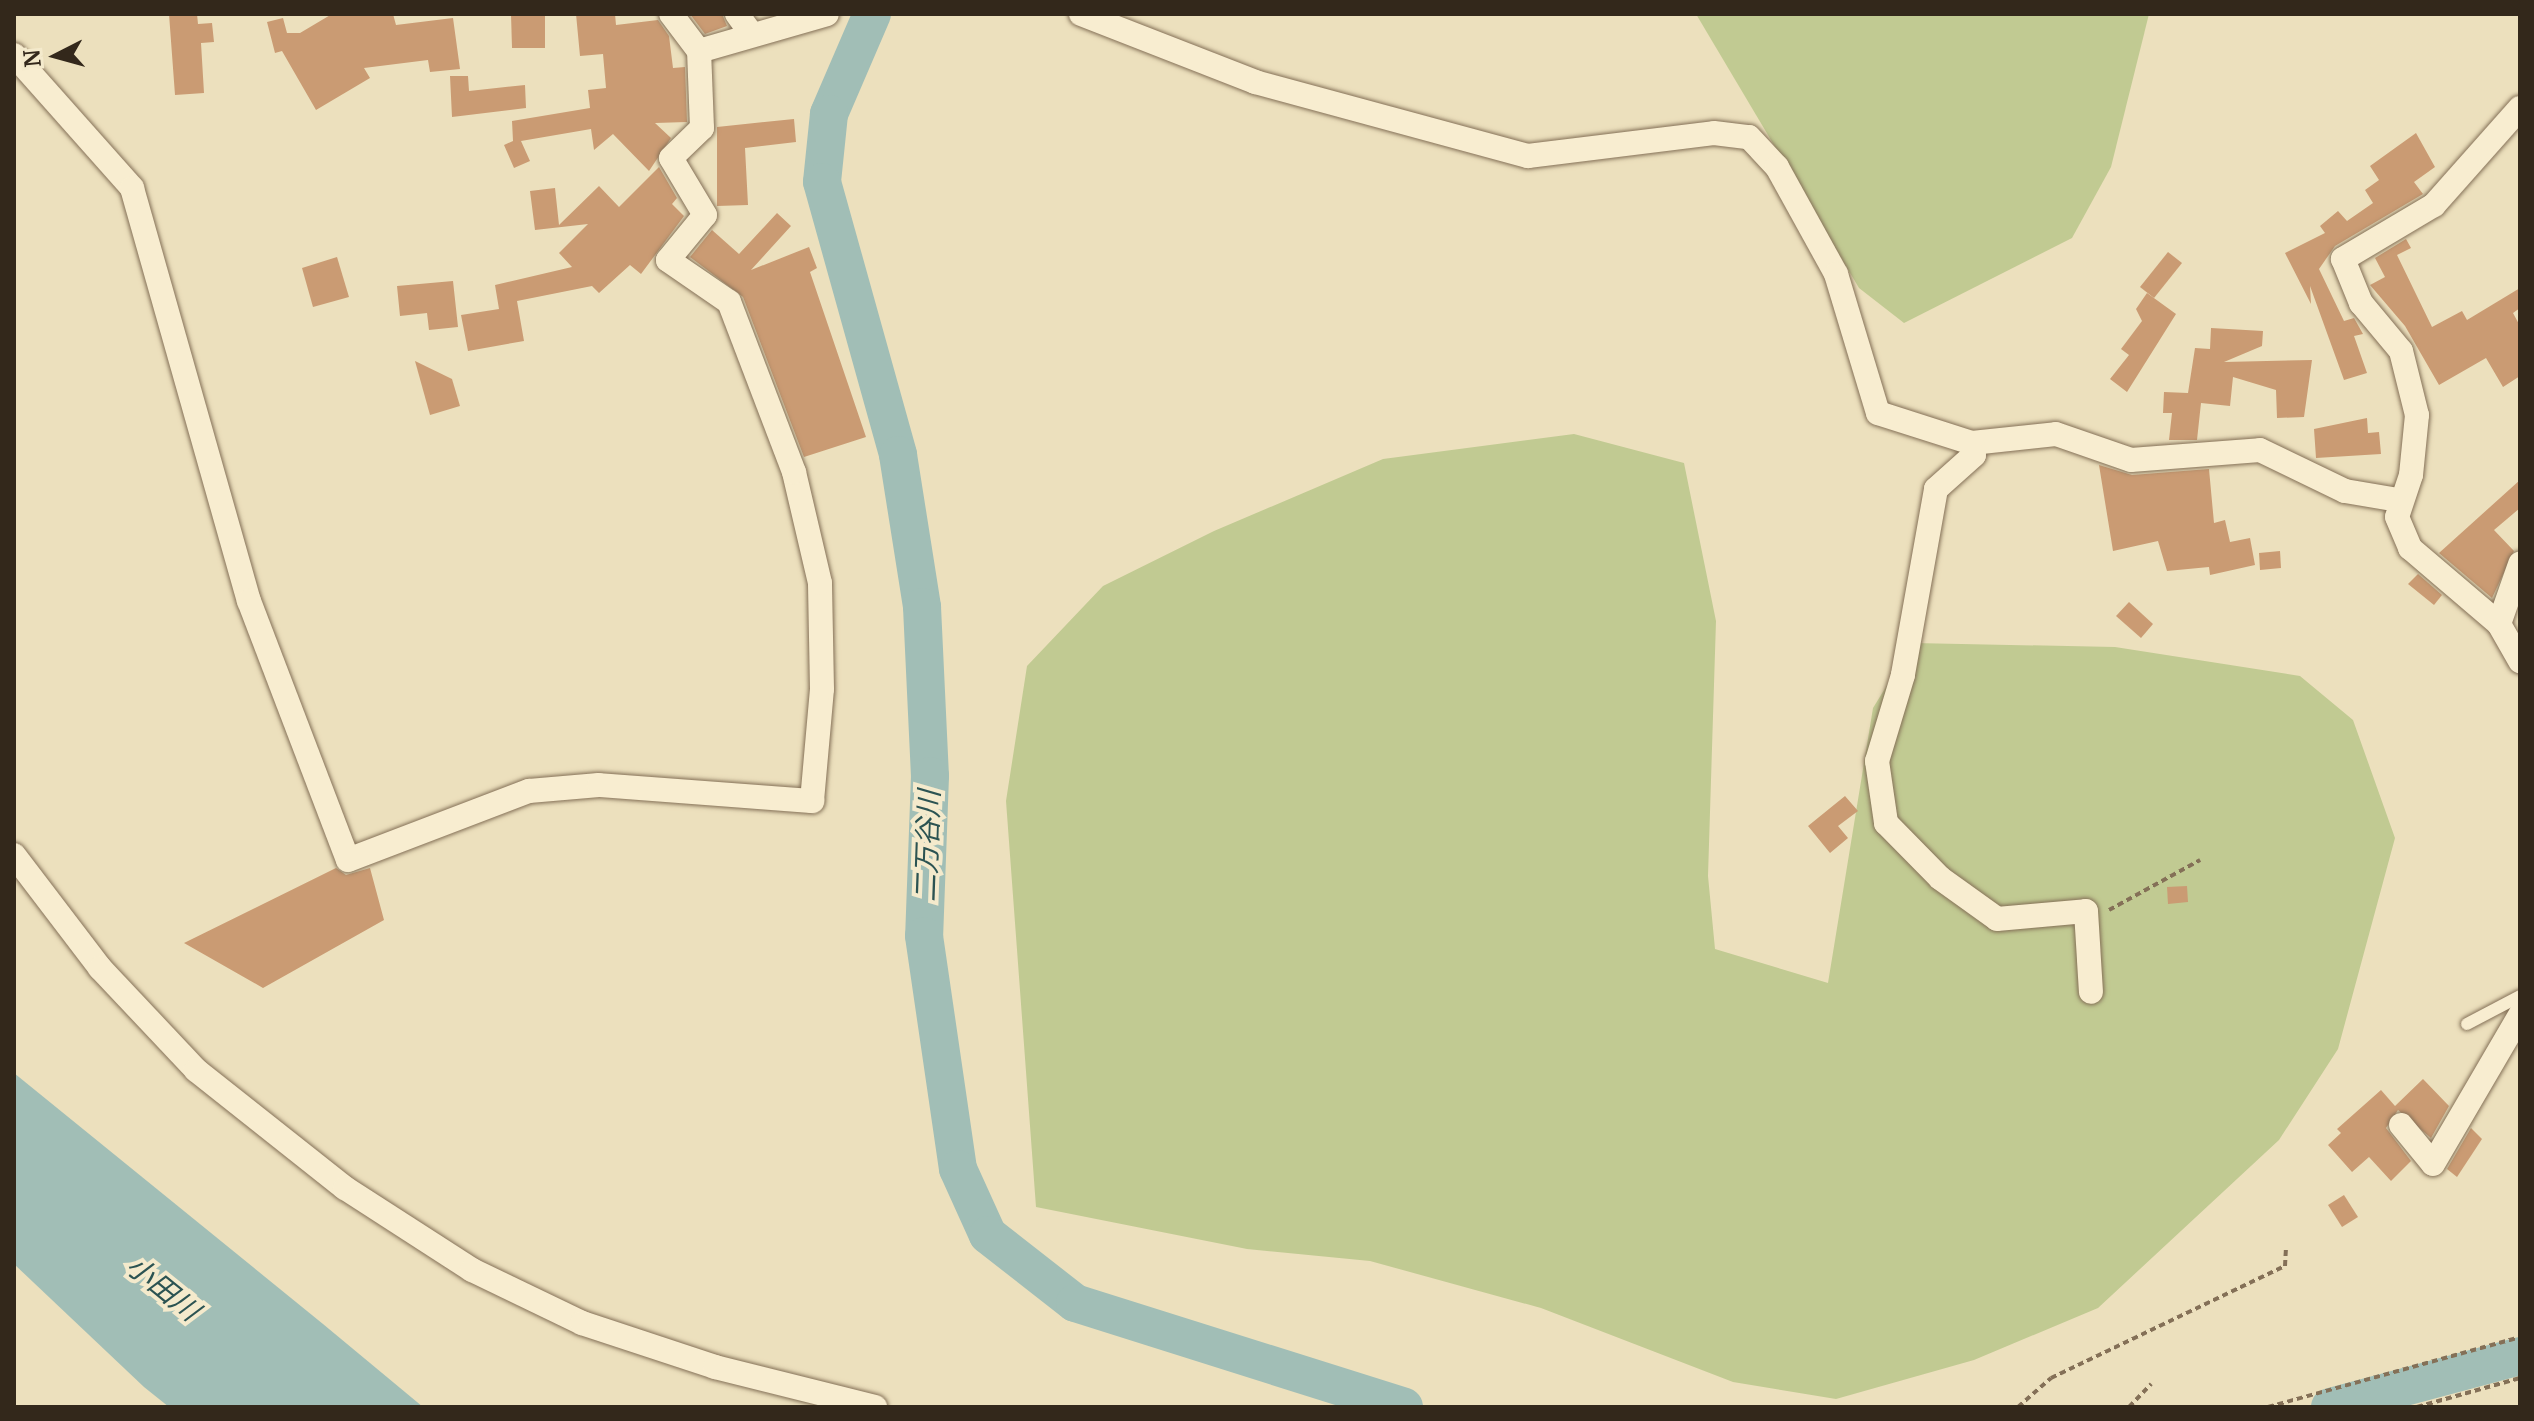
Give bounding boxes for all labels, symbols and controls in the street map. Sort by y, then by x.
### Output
north arrow [16,16,96,96]
text: N [17,48,47,69]
water label: 二万谷川 [908,789,946,903]
water label: 小田川 [120,1249,206,1327]

